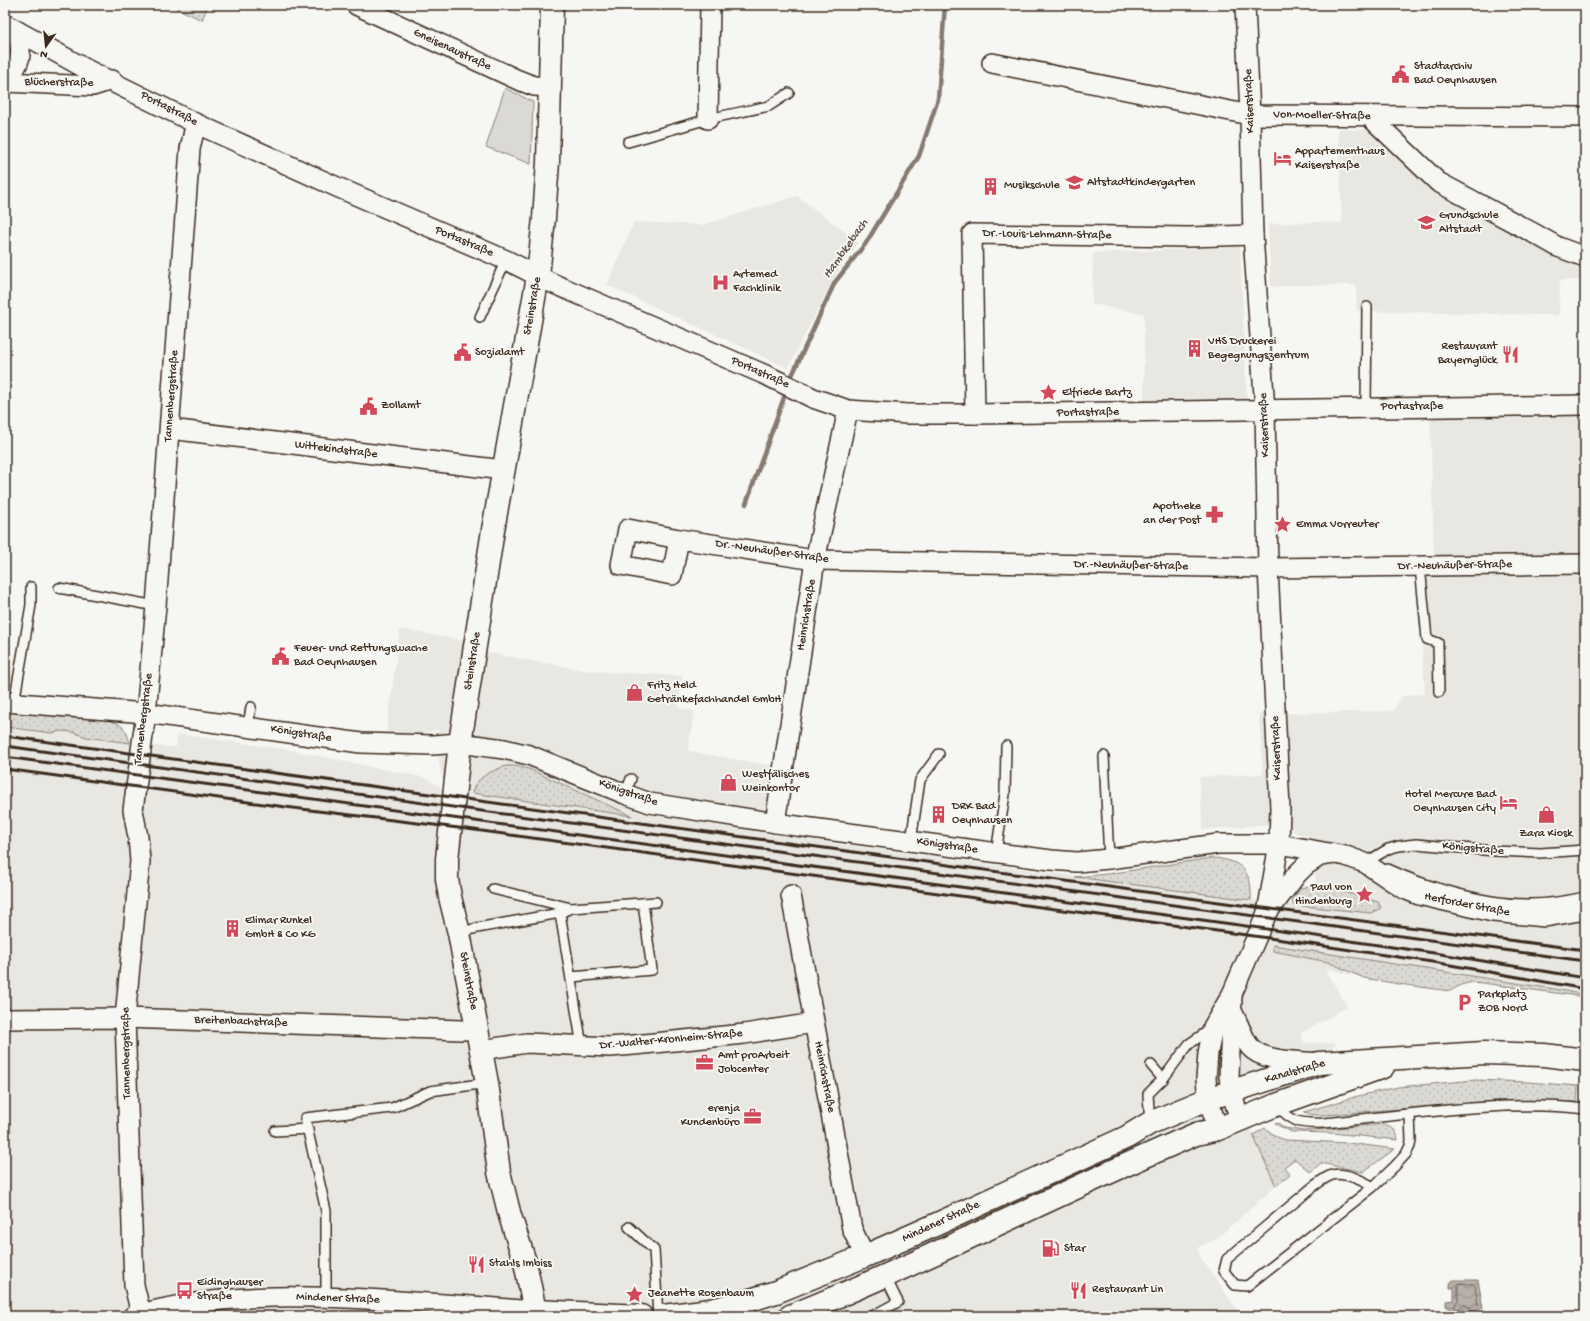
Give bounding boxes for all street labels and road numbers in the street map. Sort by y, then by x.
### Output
street label: Gneisenaustraße [411,26,494,75]
street label: Kaiserstraße [1242,68,1258,133]
street label: Blücherstraße [23,75,94,91]
street label: Portastraße [137,88,201,130]
street label: Von-Moeller-Straße [1272,108,1372,124]
street label: Portastraße [432,223,496,261]
street label: Dr.-Louis-Lehmann-Straße [981,227,1112,243]
street label: Steinstraße [521,275,545,336]
street label: Tannenbergstraße [162,349,182,443]
street label: Portastraße [728,354,792,392]
street label: Kaiserstraße [1257,392,1273,457]
street label: Portastraße [1380,400,1444,414]
street label: Portastraße [1056,405,1120,421]
street label: Wittekindstraße [294,438,379,462]
street label: Dr.-Neuhäußer-Straße [713,537,830,567]
street label: Dr.-Neuhäußer-Straße [1073,558,1189,574]
street label: Dr.-Neuhäußer-Straße [1397,558,1513,574]
street label: Heinrichstraße [794,577,820,652]
street label: Steinstraße [461,630,485,691]
street label: Tannenbergstraße [131,672,157,766]
street label: Kaiserstraße [1269,715,1285,780]
street label: Königstraße [269,722,333,746]
street label: Königstraße [597,776,660,810]
street label: Königstraße [915,835,979,857]
street label: Königstraße [1442,839,1505,859]
street label: Herforder Straße [1423,890,1512,920]
street label: Steinstraße [456,951,481,1012]
street label: Tannenbergstraße [119,1006,135,1100]
street label: Breitenbachstraße [193,1013,289,1031]
street label: Dr.-Walter-Kronheim-Straße [598,1027,744,1053]
street label: Heinrichstraße [810,1040,838,1115]
street label: Kanalstraße [1263,1057,1327,1087]
street label: Mindener Straße [900,1198,983,1246]
street label: Mindener Straße [296,1291,381,1307]

